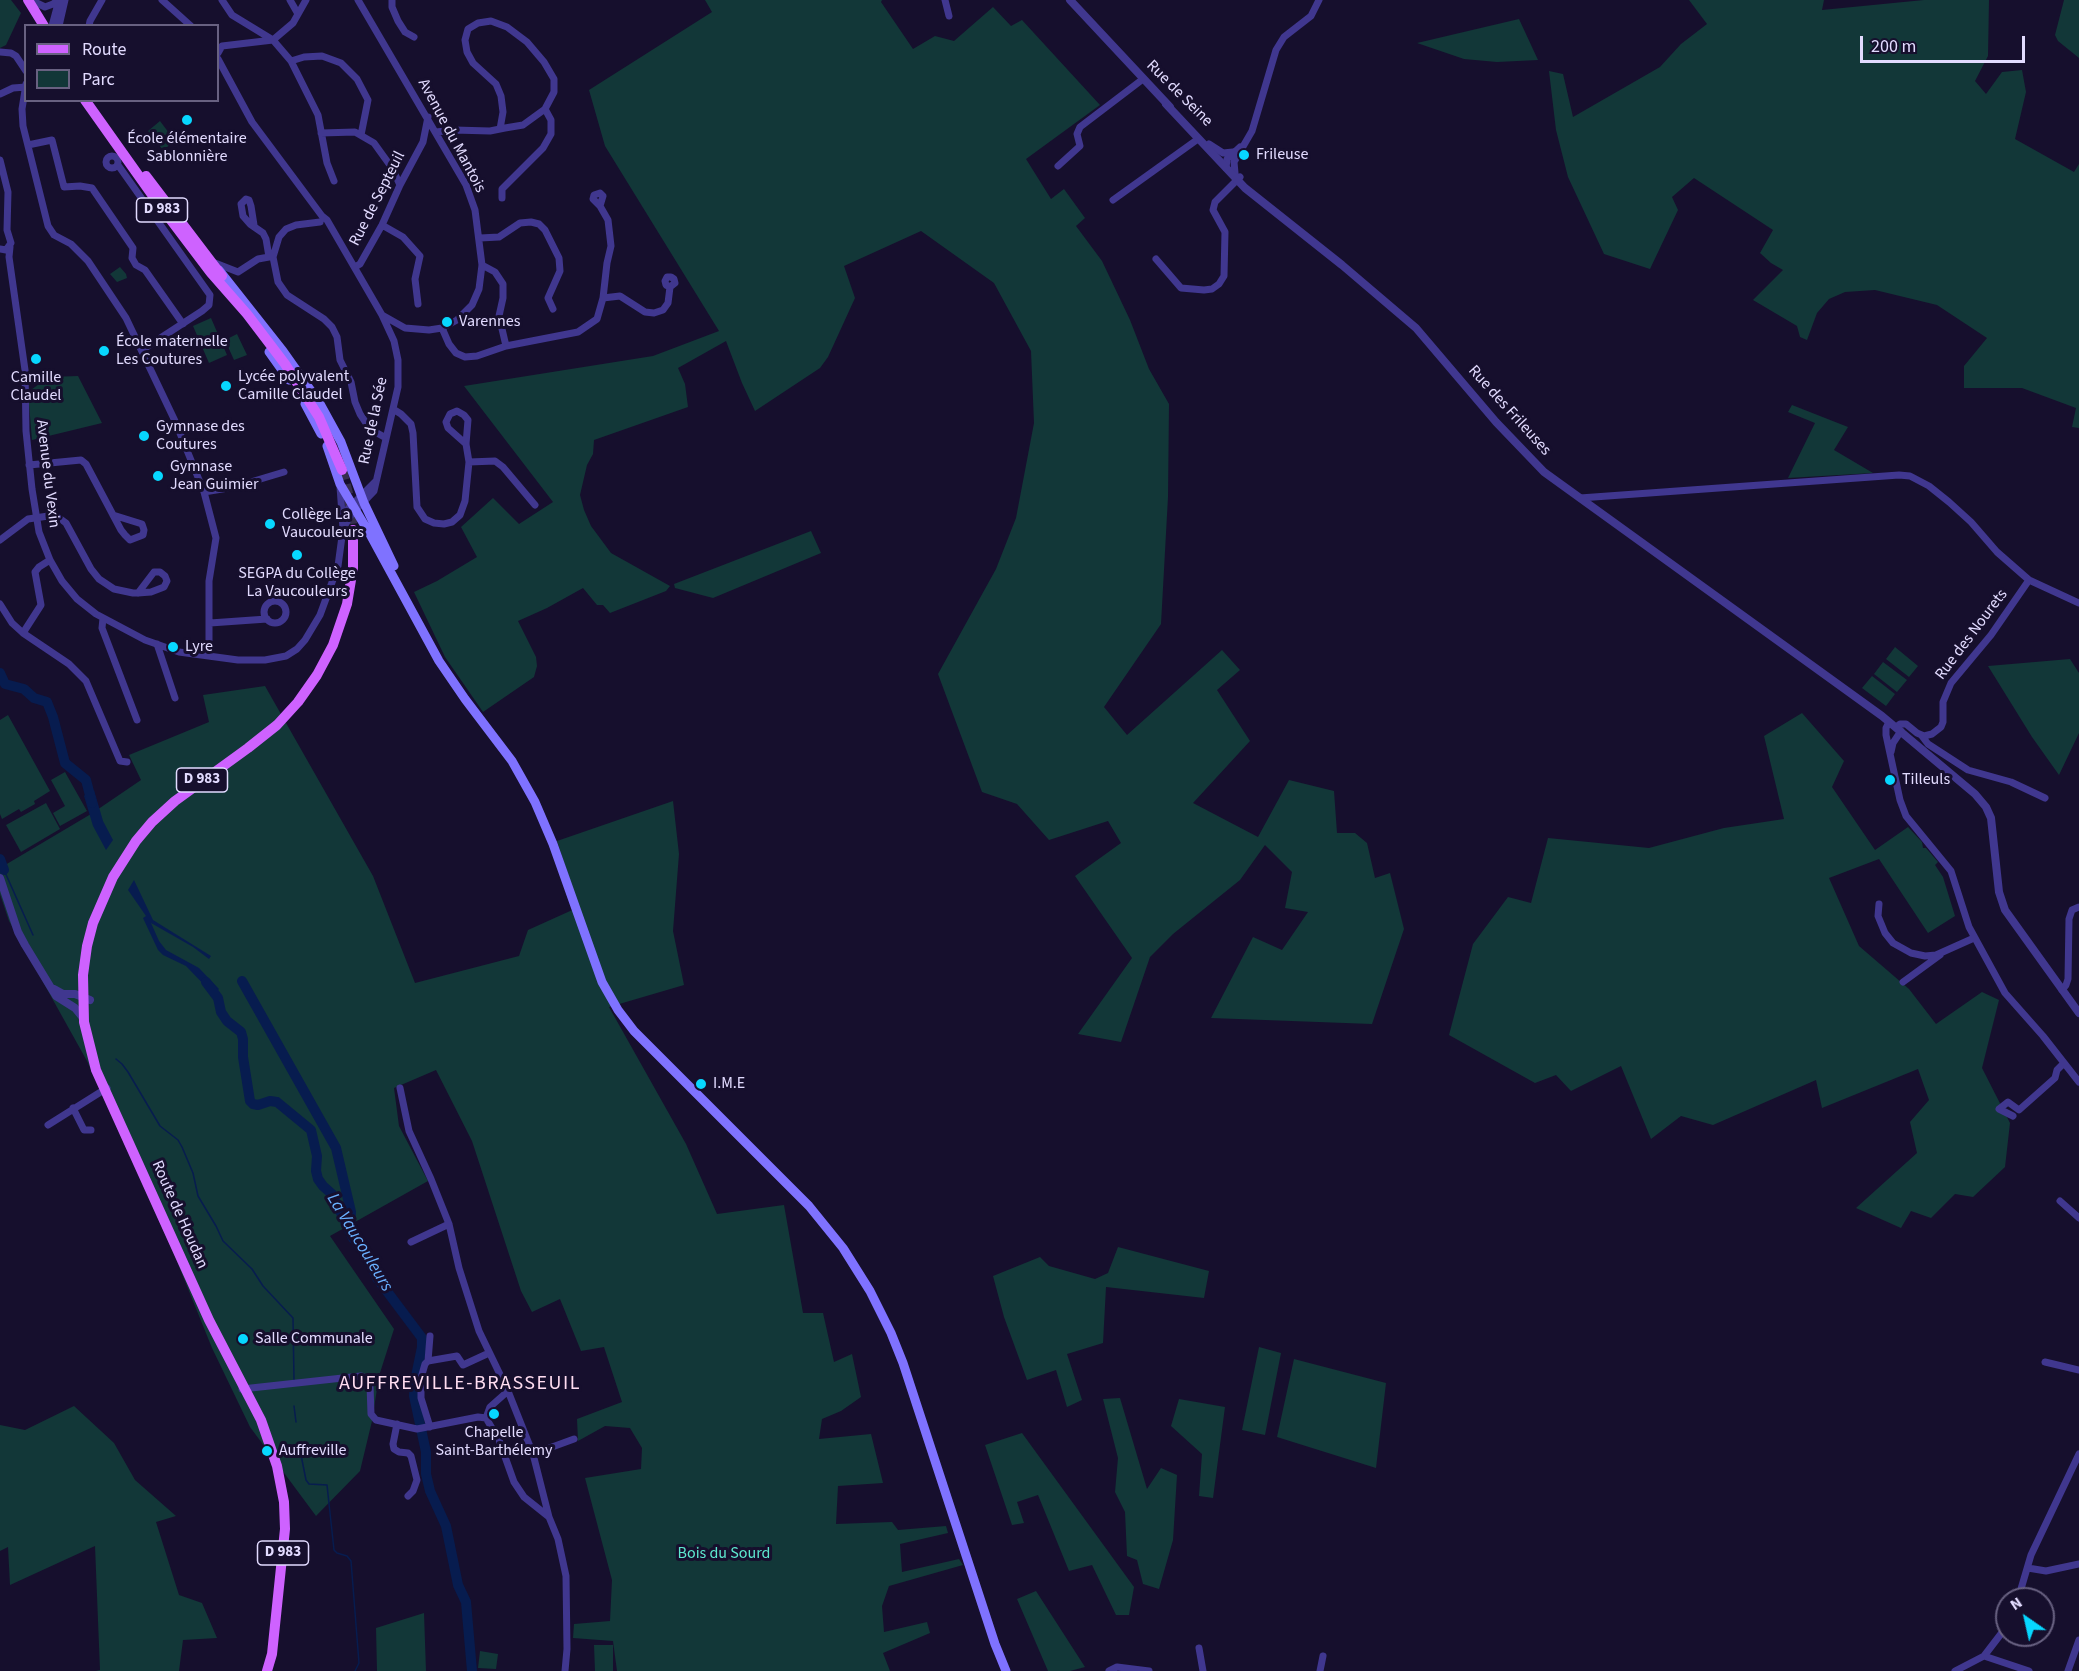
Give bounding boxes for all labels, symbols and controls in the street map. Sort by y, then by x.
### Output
legend [24,24,219,102]
scale bar [1863,24,2028,62]
text: 200 m [1871,34,1916,59]
text: Route [82,37,126,62]
street label: Rue de Seine [1142,57,1216,131]
text: Parc [82,67,115,92]
street label: Avenue du Mantois [413,76,489,196]
marker: École élémentaire Sablonnière [180,113,194,127]
place label: École élémentaire Sablonnière [127,129,247,167]
place label: Frileuse [1256,145,1308,165]
street label: Rue de Septeuil [346,148,410,250]
marker: Frileuse [1237,148,1251,162]
road number: D 983 [136,198,188,222]
place label: Varennes [459,312,520,332]
marker: Varennes [440,315,454,329]
place label: École maternelle Les Coutures [116,332,228,370]
marker: École maternelle Les Coutures [97,344,111,358]
marker: Camille Claudel [29,352,43,366]
street label: Rue des Frileuses [1463,362,1555,460]
place label: Lycée polyvalent Camille Claudel [238,367,349,405]
place label: Camille Claudel [11,368,61,406]
street label: Rue de la Sée [355,376,393,466]
marker: Lycée polyvalent Camille Claudel [219,379,233,393]
place label: Gymnase des Coutures [156,417,245,455]
street label: Avenue du Vexin [31,419,63,529]
marker: Gymnase des Coutures [137,429,151,443]
place label: Gymnase Jean Guimier [170,457,259,495]
marker: Gymnase Jean Guimier [151,469,165,483]
place label: Collège La Vaucouleurs [282,505,364,543]
marker: Collège La Vaucouleurs [263,517,277,531]
marker: SEGPA du Collège La Vaucouleurs [290,548,304,562]
place label: SEGPA du Collège La Vaucouleurs [238,564,356,602]
street label: Rue des Nourets [1932,586,2012,684]
place label: Lyre [185,637,213,657]
marker: Lyre [166,640,180,654]
road number: D 983 [176,768,228,792]
place label: Tilleuls [1902,770,1950,790]
marker: Tilleuls [1883,773,1897,787]
place label: I.M.E [713,1074,745,1094]
marker: I.M.E [694,1077,708,1091]
street label: Route de Houdan [147,1158,211,1272]
water label: La Vaucouleurs [321,1190,397,1296]
place label: Salle Communale [255,1329,373,1349]
marker: Salle Communale [236,1332,250,1346]
district label: AUFFREVILLE-BRASSEUIL [339,1373,581,1397]
marker: Chapelle Saint-Barthélemy [487,1407,501,1421]
place label: Chapelle Saint-Barthélemy [435,1423,553,1461]
place label: Auffreville [279,1441,346,1461]
marker: Auffreville [260,1444,274,1458]
road number: D 983 [258,1541,308,1565]
park label: Bois du Sourd [678,1544,770,1564]
north arrow [1995,1587,2055,1647]
text: N [2005,1592,2027,1616]

